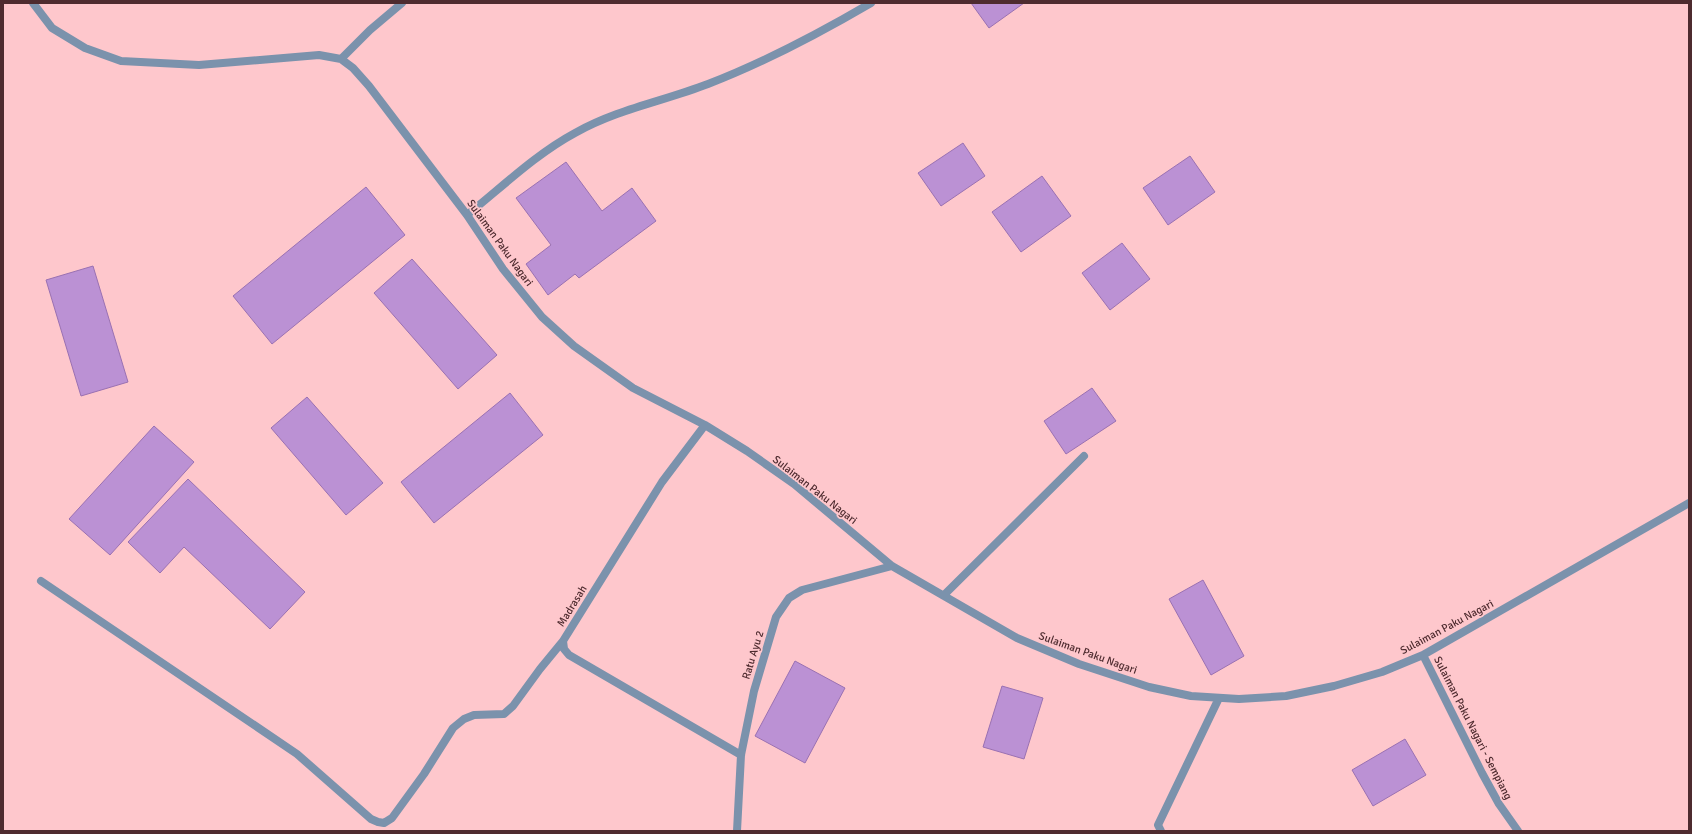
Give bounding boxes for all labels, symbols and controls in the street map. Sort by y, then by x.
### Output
street label: Sulaiman Paku Nagari [464,197,536,289]
street label: Sulaiman Paku Nagari [770,453,860,527]
street label: Madrasah [554,583,590,629]
street label: Sulaiman Paku Nagari [1398,597,1496,657]
street label: Ratu Ayu 2 [739,629,767,681]
street label: Sulaiman Paku Nagari [1037,629,1139,677]
street label: Sulaiman Paku Nagari - Sempiang [1431,654,1515,802]

